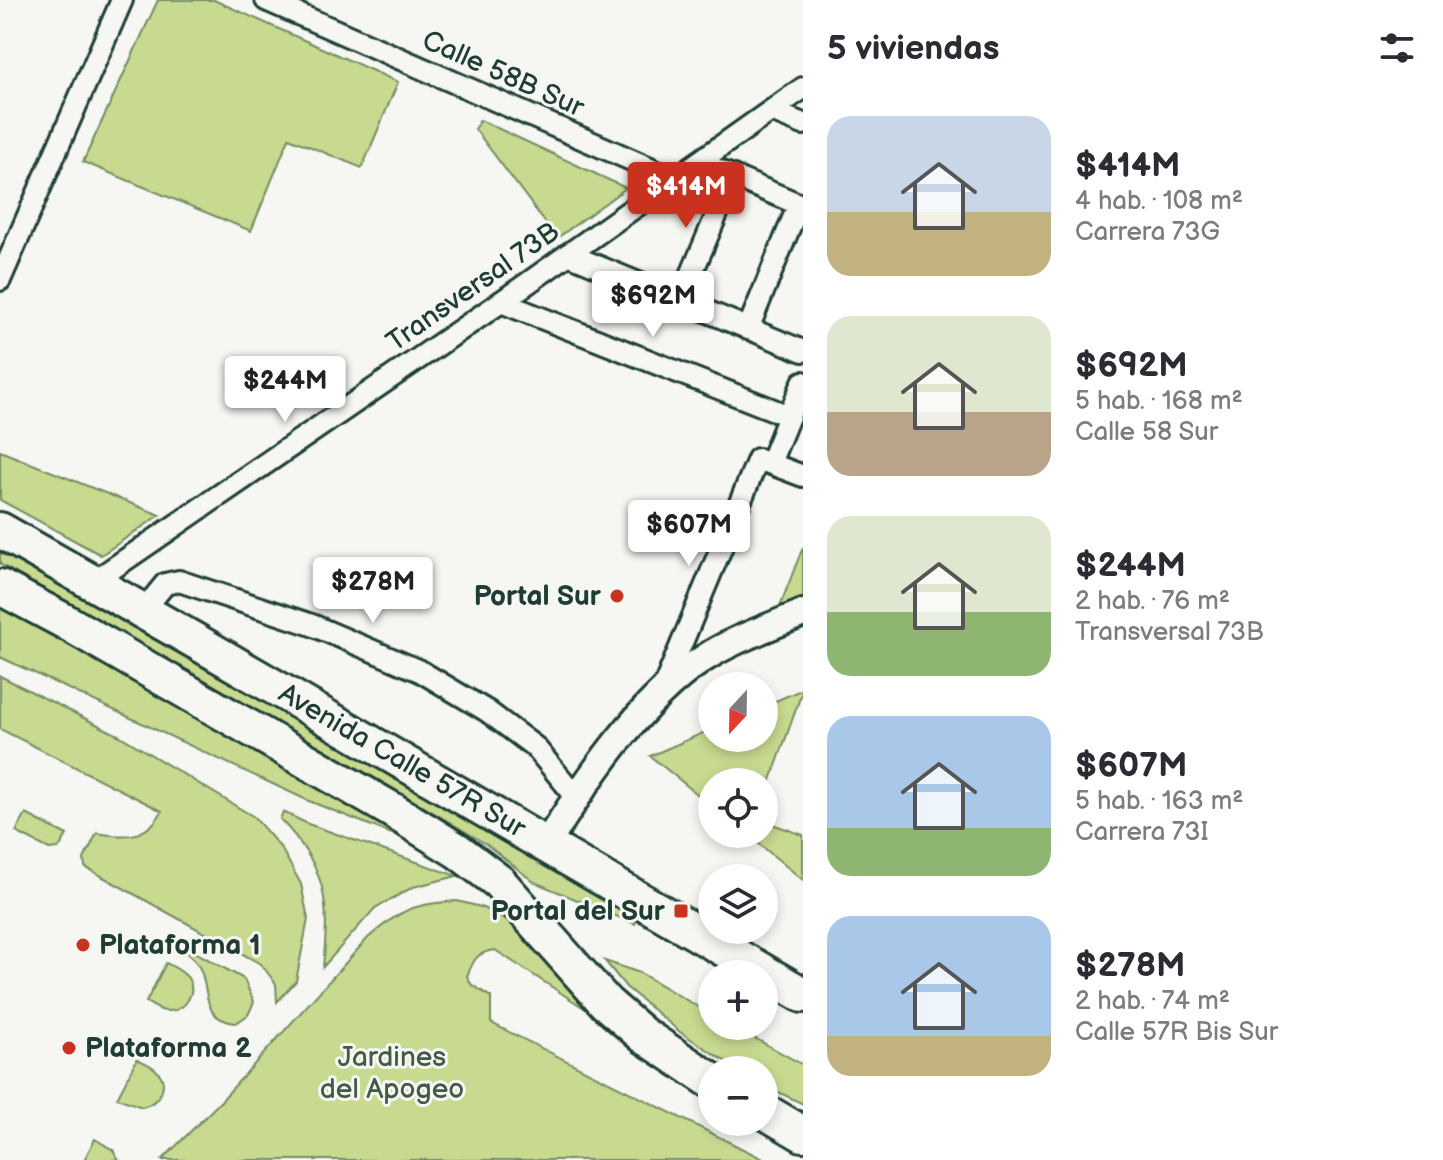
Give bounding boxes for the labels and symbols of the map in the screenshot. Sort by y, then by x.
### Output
street label: Calle 58B Sur [417,24,590,125]
pin: $414M [630,162,742,230]
street label: Transversal 73B [380,215,566,359]
pin: $692M [597,271,709,339]
pin: $244M [229,356,341,424]
pin: $607M [633,500,745,568]
pin: $278M [317,557,429,625]
place label: Portal Sur [474,580,602,613]
marker: Portal Sur [608,587,626,605]
north arrow [698,672,778,752]
street label: Avenida Calle 57R Sur [273,677,532,846]
place label: Portal del Sur [491,895,666,928]
marker: Portal del Sur [672,902,690,920]
place label: Plataforma 1 [99,929,261,962]
marker: Plataforma 1 [74,936,92,954]
place label: Plataforma 2 [85,1032,252,1065]
marker: Plataforma 2 [60,1039,78,1057]
park label: Jardines del Apogeo [320,1041,464,1106]

